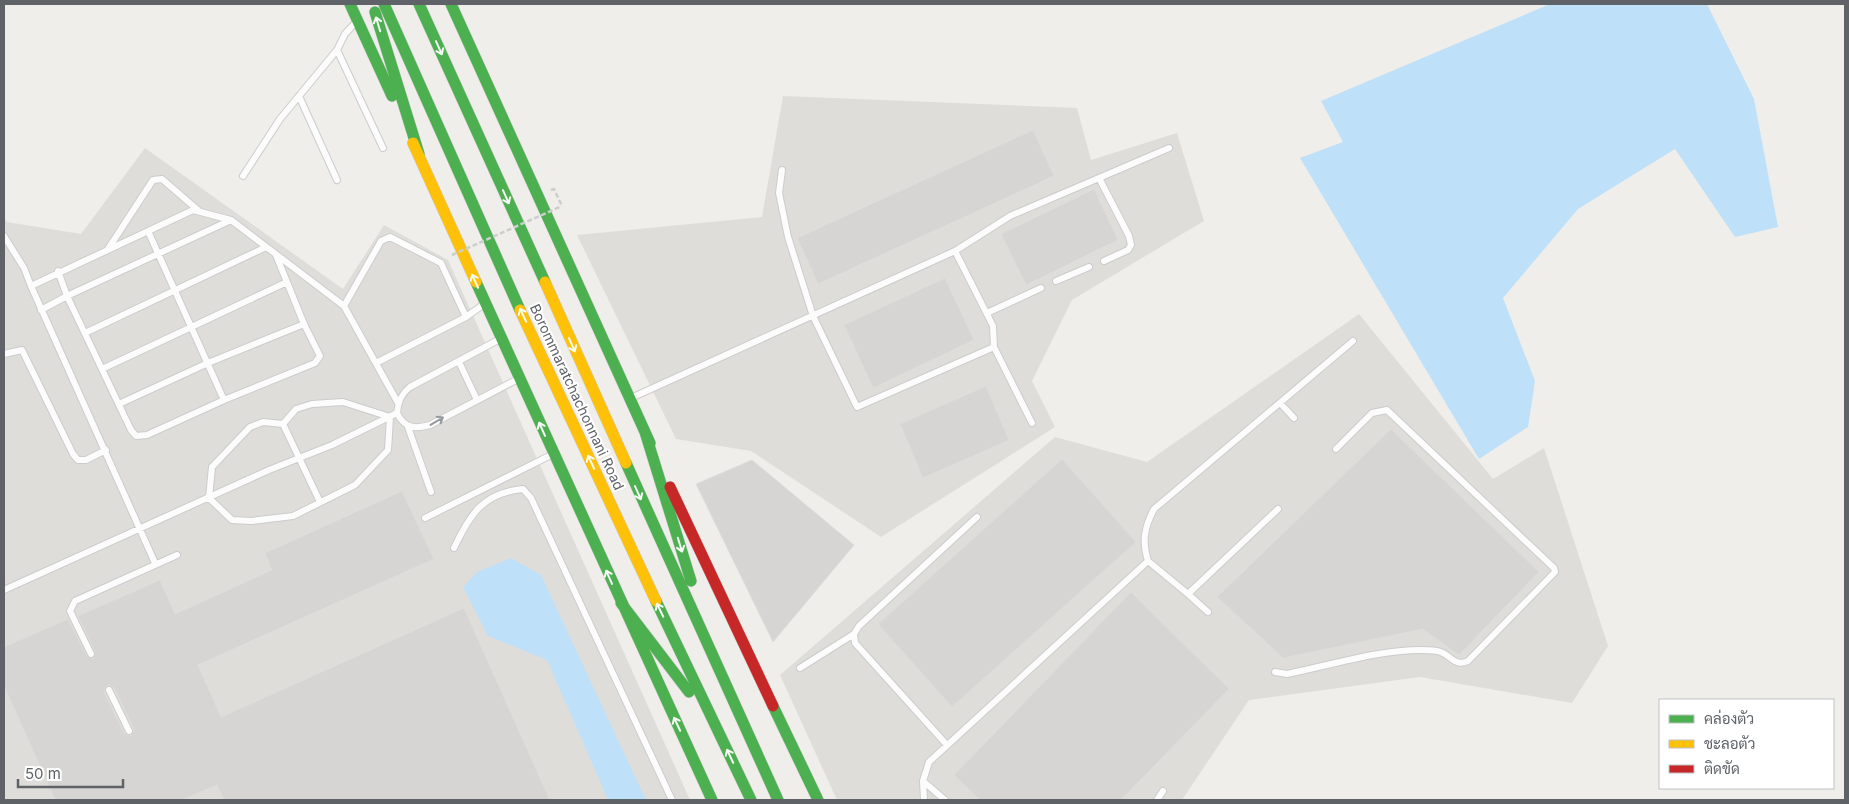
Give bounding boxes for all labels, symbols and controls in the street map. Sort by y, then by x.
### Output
one-way arrow [373,16,383,32]
one-way arrow [435,40,445,55]
one-way arrow [501,189,511,204]
one-way arrow [469,273,479,288]
street label: Borommaratchachonnani Road [527,301,628,493]
one-way arrow [517,308,527,323]
one-way arrow [567,337,577,352]
one-way arrow [430,415,444,425]
one-way arrow [536,422,546,437]
one-way arrow [585,455,595,470]
one-way arrow [634,485,644,500]
one-way arrow [675,537,685,553]
one-way arrow [603,570,613,585]
one-way arrow [655,602,665,617]
legend [1659,699,1834,789]
text: คล่องตัว [1704,709,1754,728]
one-way arrow [671,717,681,732]
text: ชะลอตัว [1704,734,1755,753]
one-way arrow [725,749,734,764]
scale bar [18,756,122,788]
text: ติดขัด [1704,759,1740,778]
text: 50 m [25,764,61,783]

